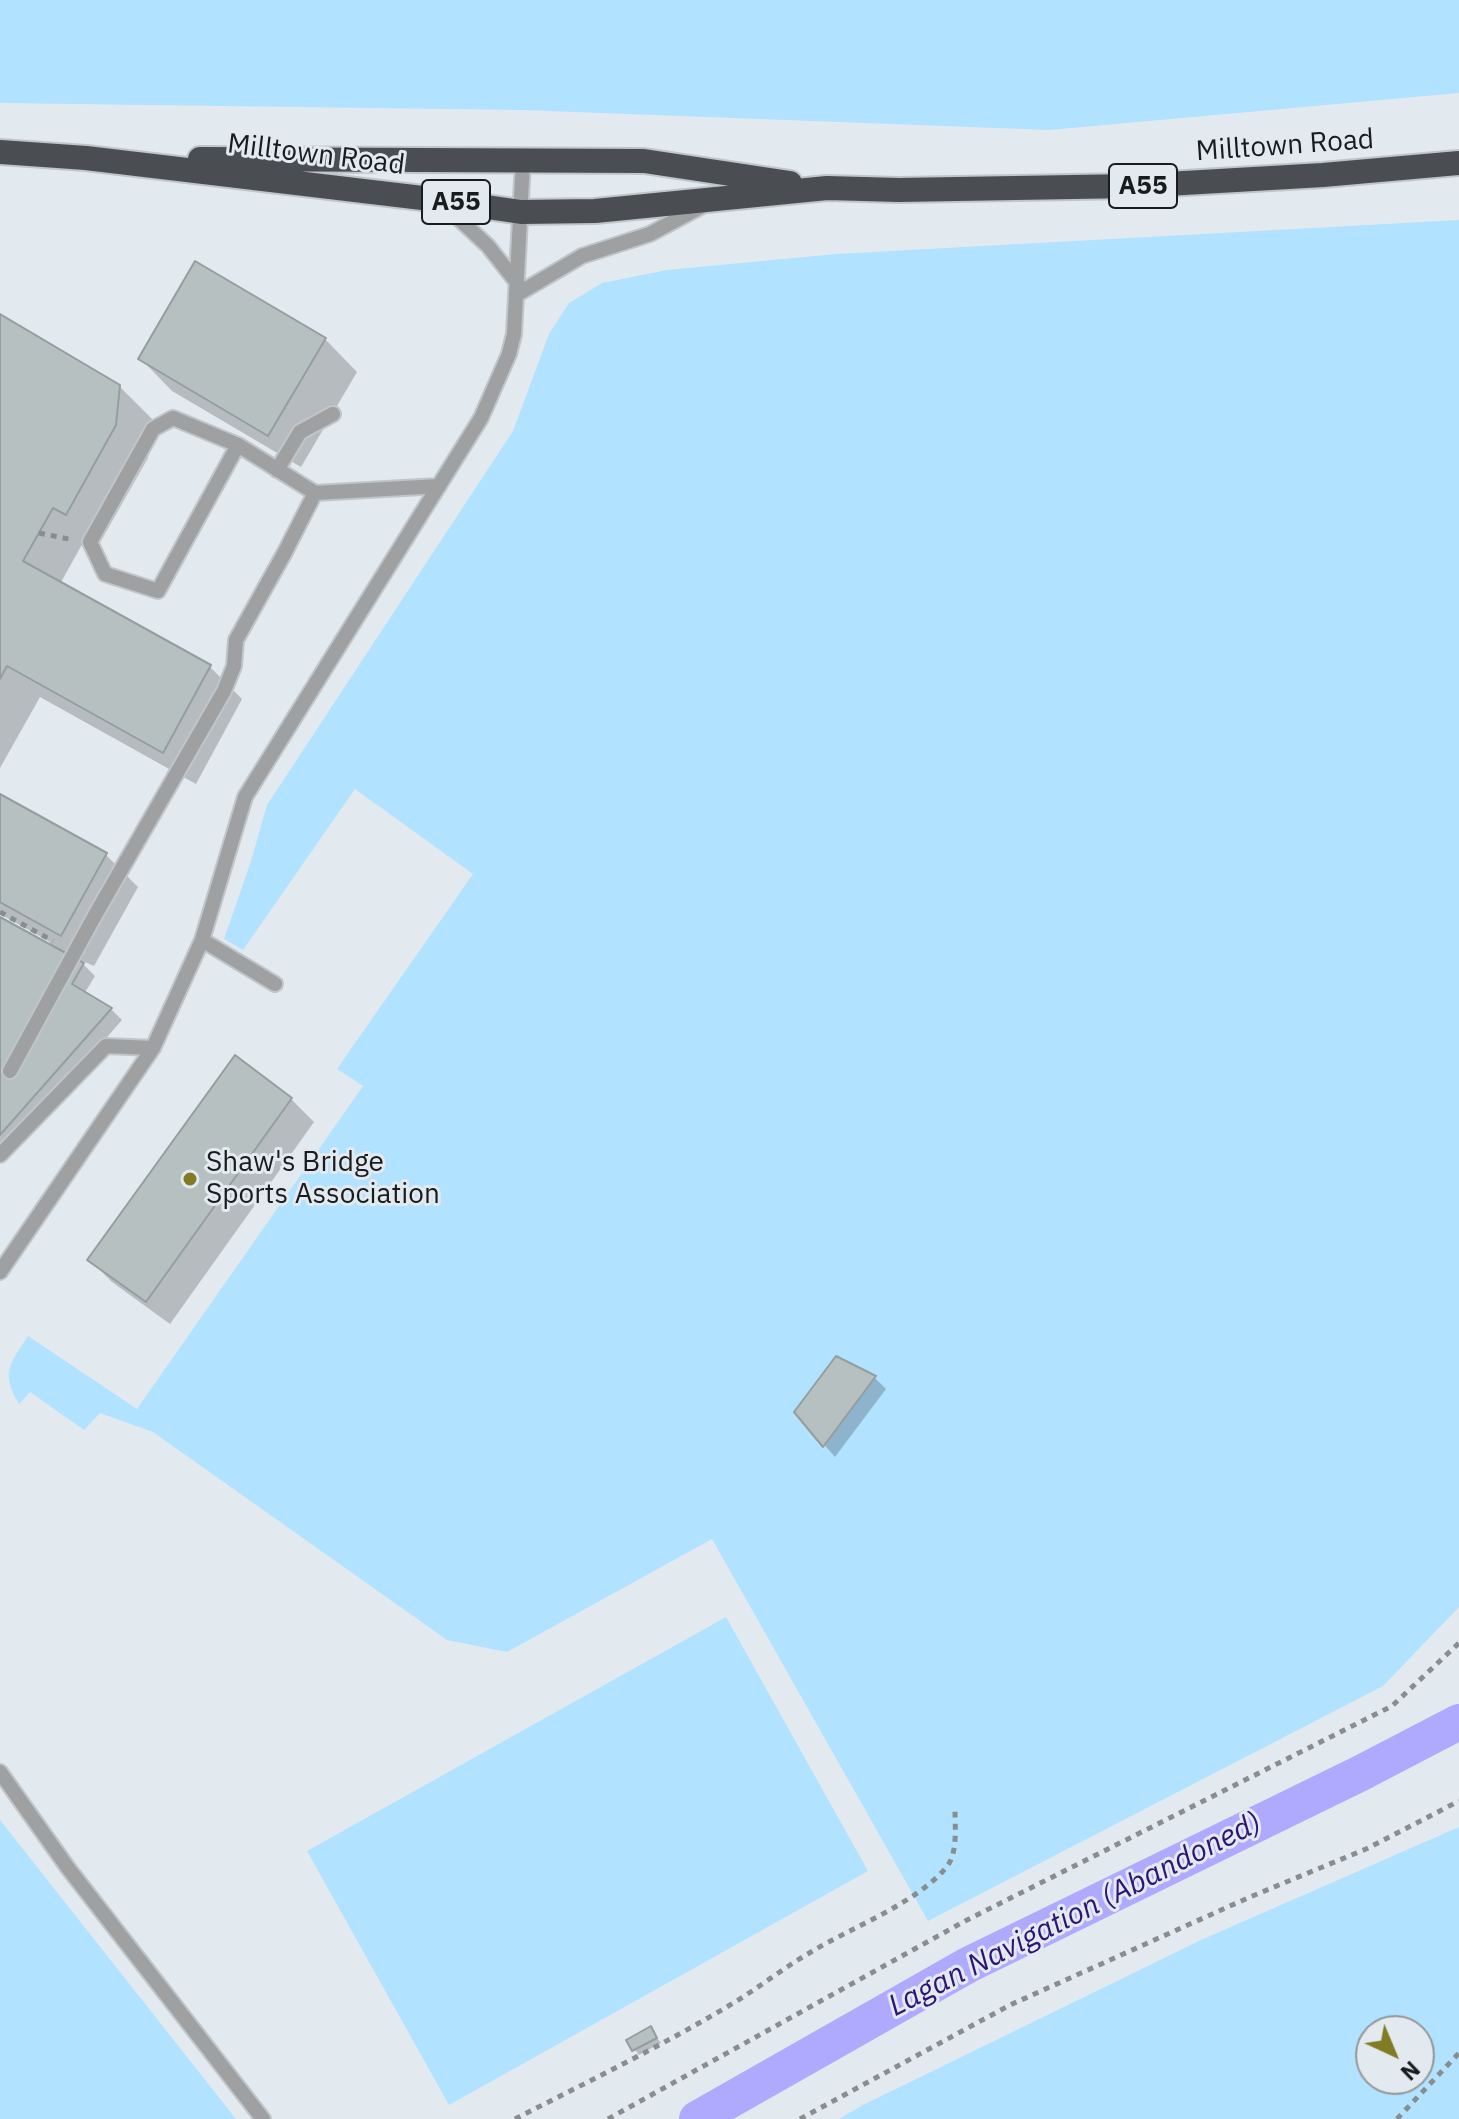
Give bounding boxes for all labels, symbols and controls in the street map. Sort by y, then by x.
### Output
street label: Milltown Road [1195,123,1375,169]
street label: Milltown Road [225,127,407,183]
road number: A55 [1109,164,1177,208]
road number: A55 [422,180,490,224]
place label: Shaw's Bridge Sports Association [206,1146,440,1212]
marker: Shaw's Bridge Sports Association [181,1170,199,1188]
water label: Lagan Navigation (Abandoned) [883,1805,1267,2025]
north arrow [1355,2015,1435,2095]
text: N [1395,2055,1426,2087]

